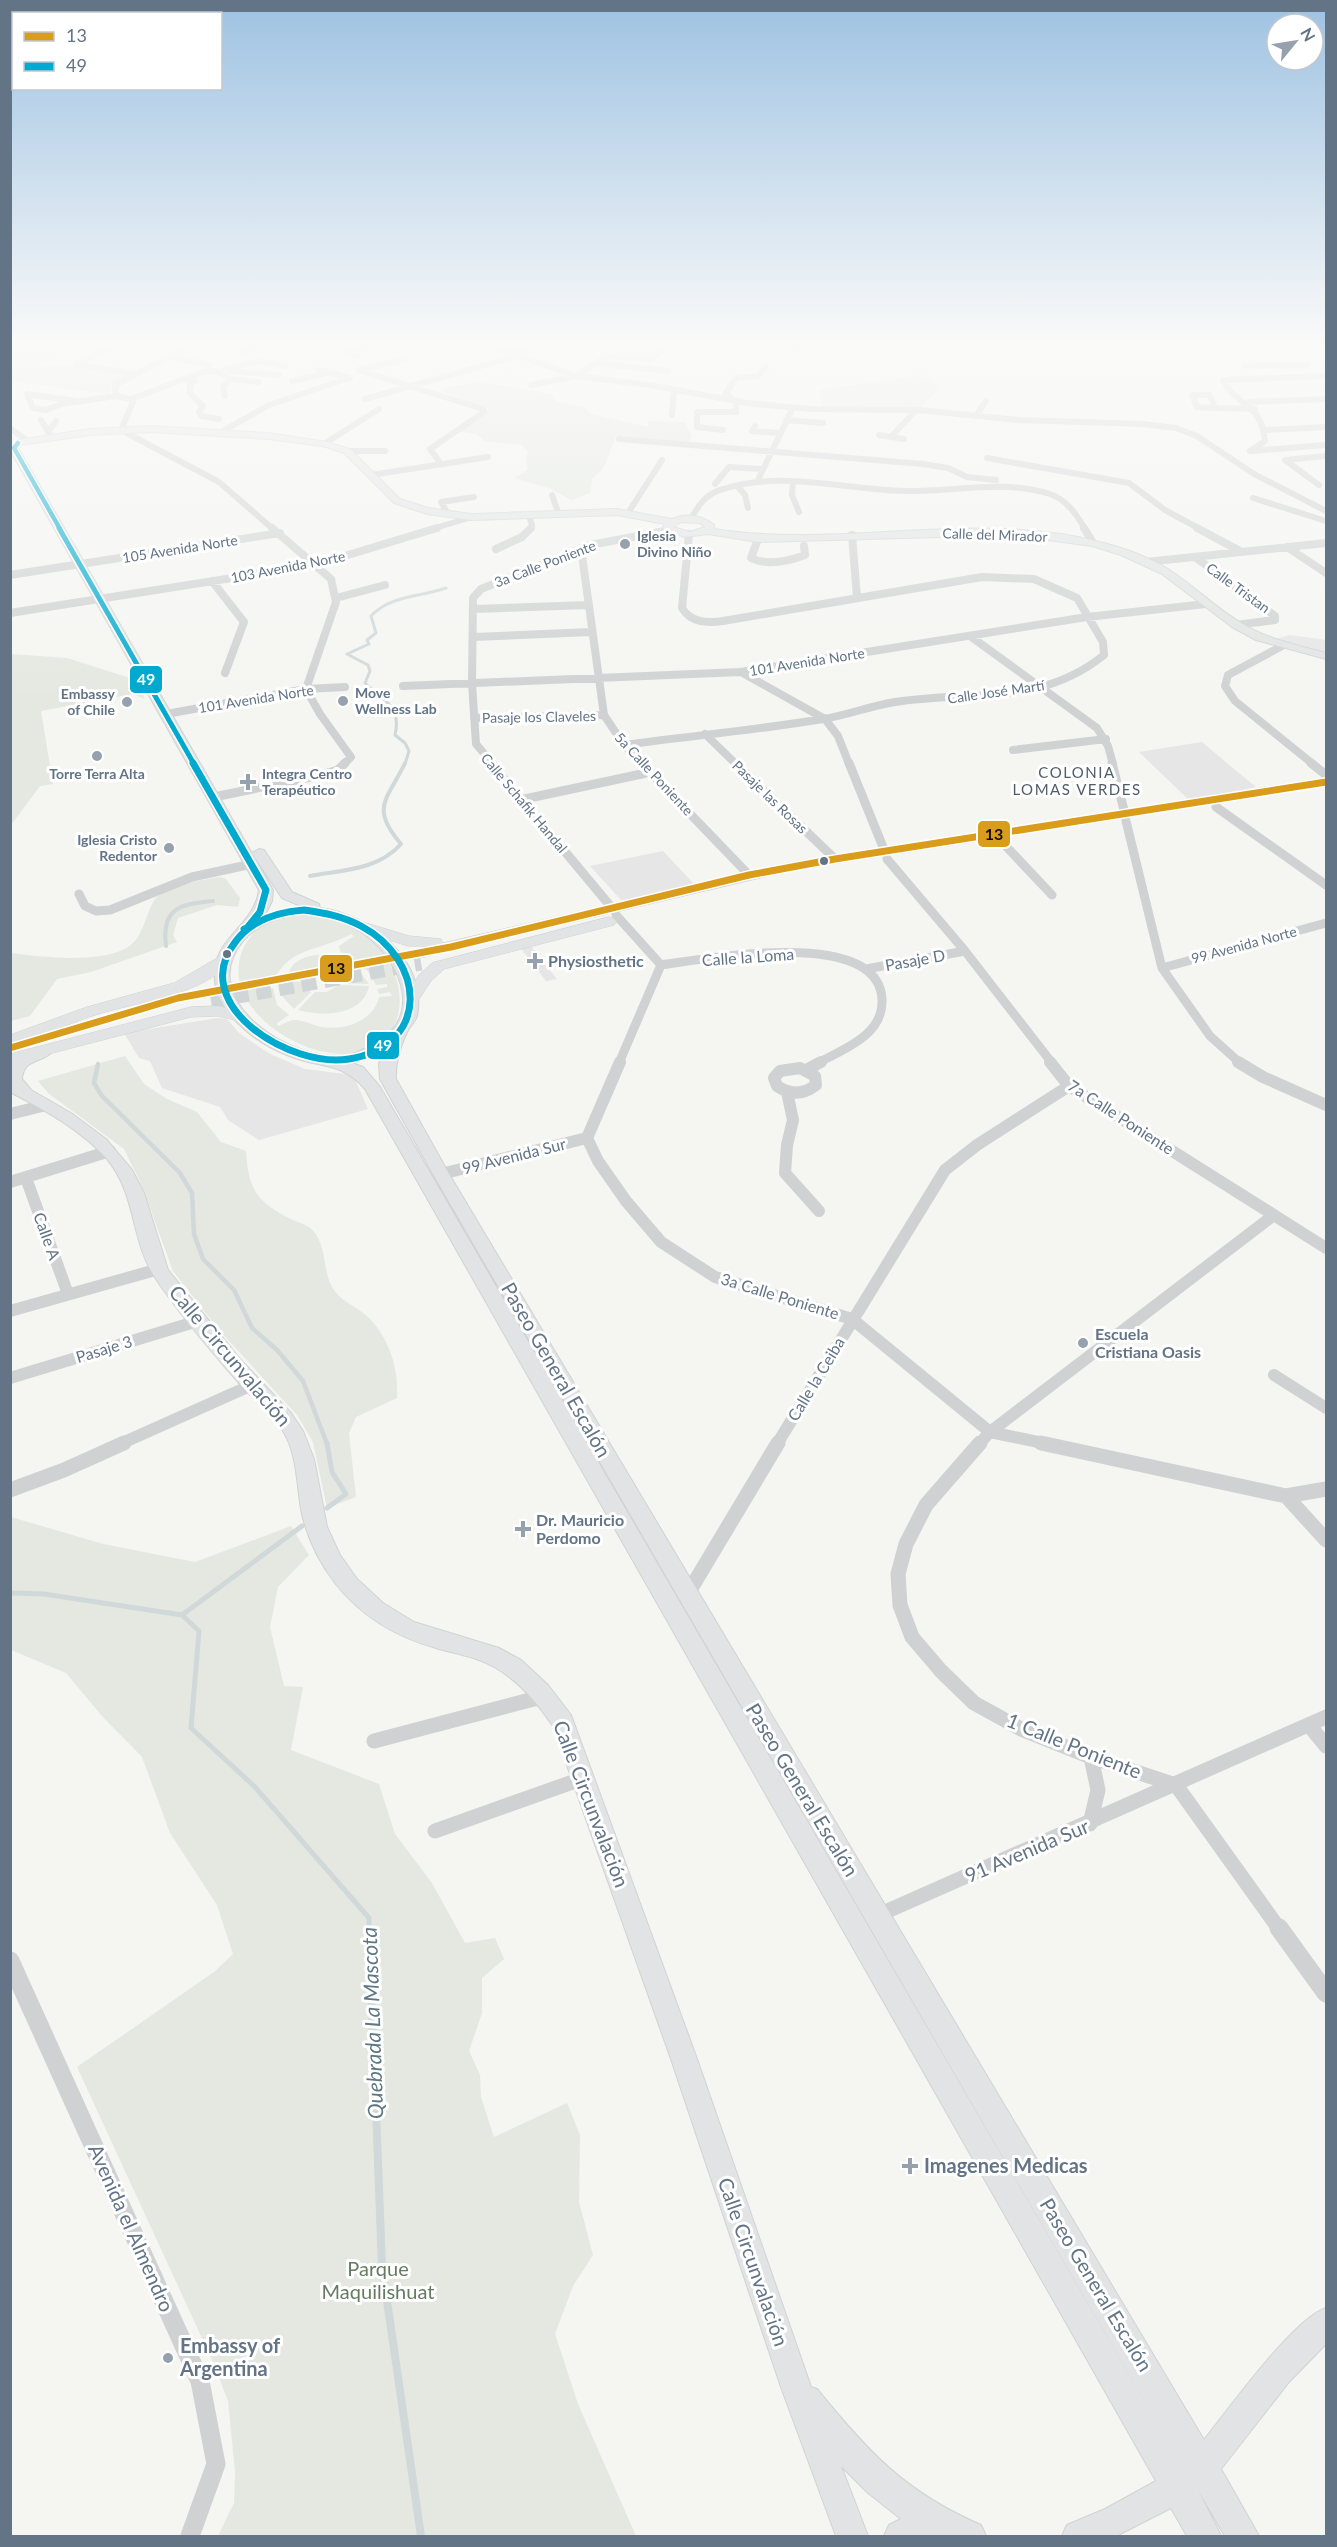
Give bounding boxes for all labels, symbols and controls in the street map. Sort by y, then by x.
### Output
legend [12,12,222,90]
north arrow [1265,12,1325,72]
text: 13 [66,24,87,46]
text: N [1297,24,1320,44]
text: 49 [66,54,87,76]
street label: Calle del Mirador [942,524,1048,545]
place label: Iglesia Divino Niño [637,527,712,560]
street label: 105 Avenida Norte [121,531,239,566]
street label: 3a Calle Poniente [492,536,598,591]
marker: Iglesia Divino Niño [618,537,632,551]
street label: 103 Avenida Norte [229,547,347,586]
street label: Calle Tristan [1203,559,1273,616]
street label: 101 Avenida Norte [748,644,866,679]
line badge: 49 [129,665,163,694]
text: 49 [137,669,155,688]
street label: Calle José Martí [946,676,1047,707]
street label: 101 Avenida Norte [197,681,315,716]
place label: Move Wellness Lab [355,684,437,717]
place label: Embassy of Chile [61,685,116,718]
marker: Move Wellness Lab [336,694,350,708]
marker: Embassy of Chile [120,695,134,709]
street label: Pasaje los Claveles [482,707,596,726]
street label: 5a Calle Poniente [612,729,697,819]
marker: Torre Terra Alta [90,749,104,763]
street label: Calle Schafik Handal [478,749,571,856]
street label: Pasaje las Rosas [729,757,811,837]
district label: COLONIA LOMAS VERDES [1012,763,1142,798]
place label: Torre Terra Alta [49,765,145,782]
place label: Integra Centro Terapéutico [262,765,352,798]
marker: Integra Centro Terapéutico [239,773,257,791]
line badge: 13 [977,820,1011,848]
text: 13 [985,824,1003,843]
place label: Iglesia Cristo Redentor [77,831,158,864]
marker: Iglesia Cristo Redentor [162,841,176,855]
unlabelled marker [818,855,830,867]
street label: 99 Avenida Norte [1189,922,1298,967]
street label: Calle la Loma [701,944,795,969]
street label: Pasaje D [883,945,946,974]
unlabelled marker [221,948,233,960]
place label: Physiosthetic [548,951,644,970]
marker: Physiosthetic [526,952,544,970]
line badge: 13 [319,954,353,983]
text: 13 [327,958,345,977]
line badge: 49 [366,1031,400,1060]
text: 49 [374,1035,392,1054]
street label: 7a Calle Poniente [1065,1075,1178,1158]
street label: 99 Avenida Sur [460,1133,568,1178]
street label: Calle A [30,1210,65,1262]
street label: 3a Calle Poniente [719,1269,841,1323]
street label: Paseo General Escalón [497,1278,617,1461]
street label: Calle Circunvalación [165,1280,297,1431]
place label: Escuela Cristiana Oasis [1095,1324,1201,1361]
street label: Pasaje 3 [73,1331,134,1366]
street label: Calle la Ceiba [783,1333,848,1424]
marker: Escuela Cristiana Oasis [1076,1336,1090,1350]
place label: Dr. Mauricio Perdomo [536,1510,624,1547]
marker: Dr. Mauricio Perdomo [514,1520,532,1538]
street label: Paseo General Escalón [742,1699,864,1880]
street label: 1 Calle Poniente [1003,1707,1145,1783]
street label: Calle Circunvalación [549,1717,635,1890]
street label: 91 Avenida Sur [961,1813,1093,1887]
water label: Quebrada La Mascota [356,1927,387,2120]
street label: Avenida el Almendro [84,2140,180,2315]
place label: Imagenes Medicas [924,2153,1088,2177]
marker: Imagenes Medicas [901,2157,919,2175]
street label: Calle Circunvalación [714,2174,794,2349]
street label: Paseo General Escalón [1036,2194,1158,2375]
park label: Parque Maquilishuat [322,2256,434,2303]
place label: Embassy of Argentina [179,2333,281,2380]
marker: Embassy of Argentina [161,2351,175,2365]

